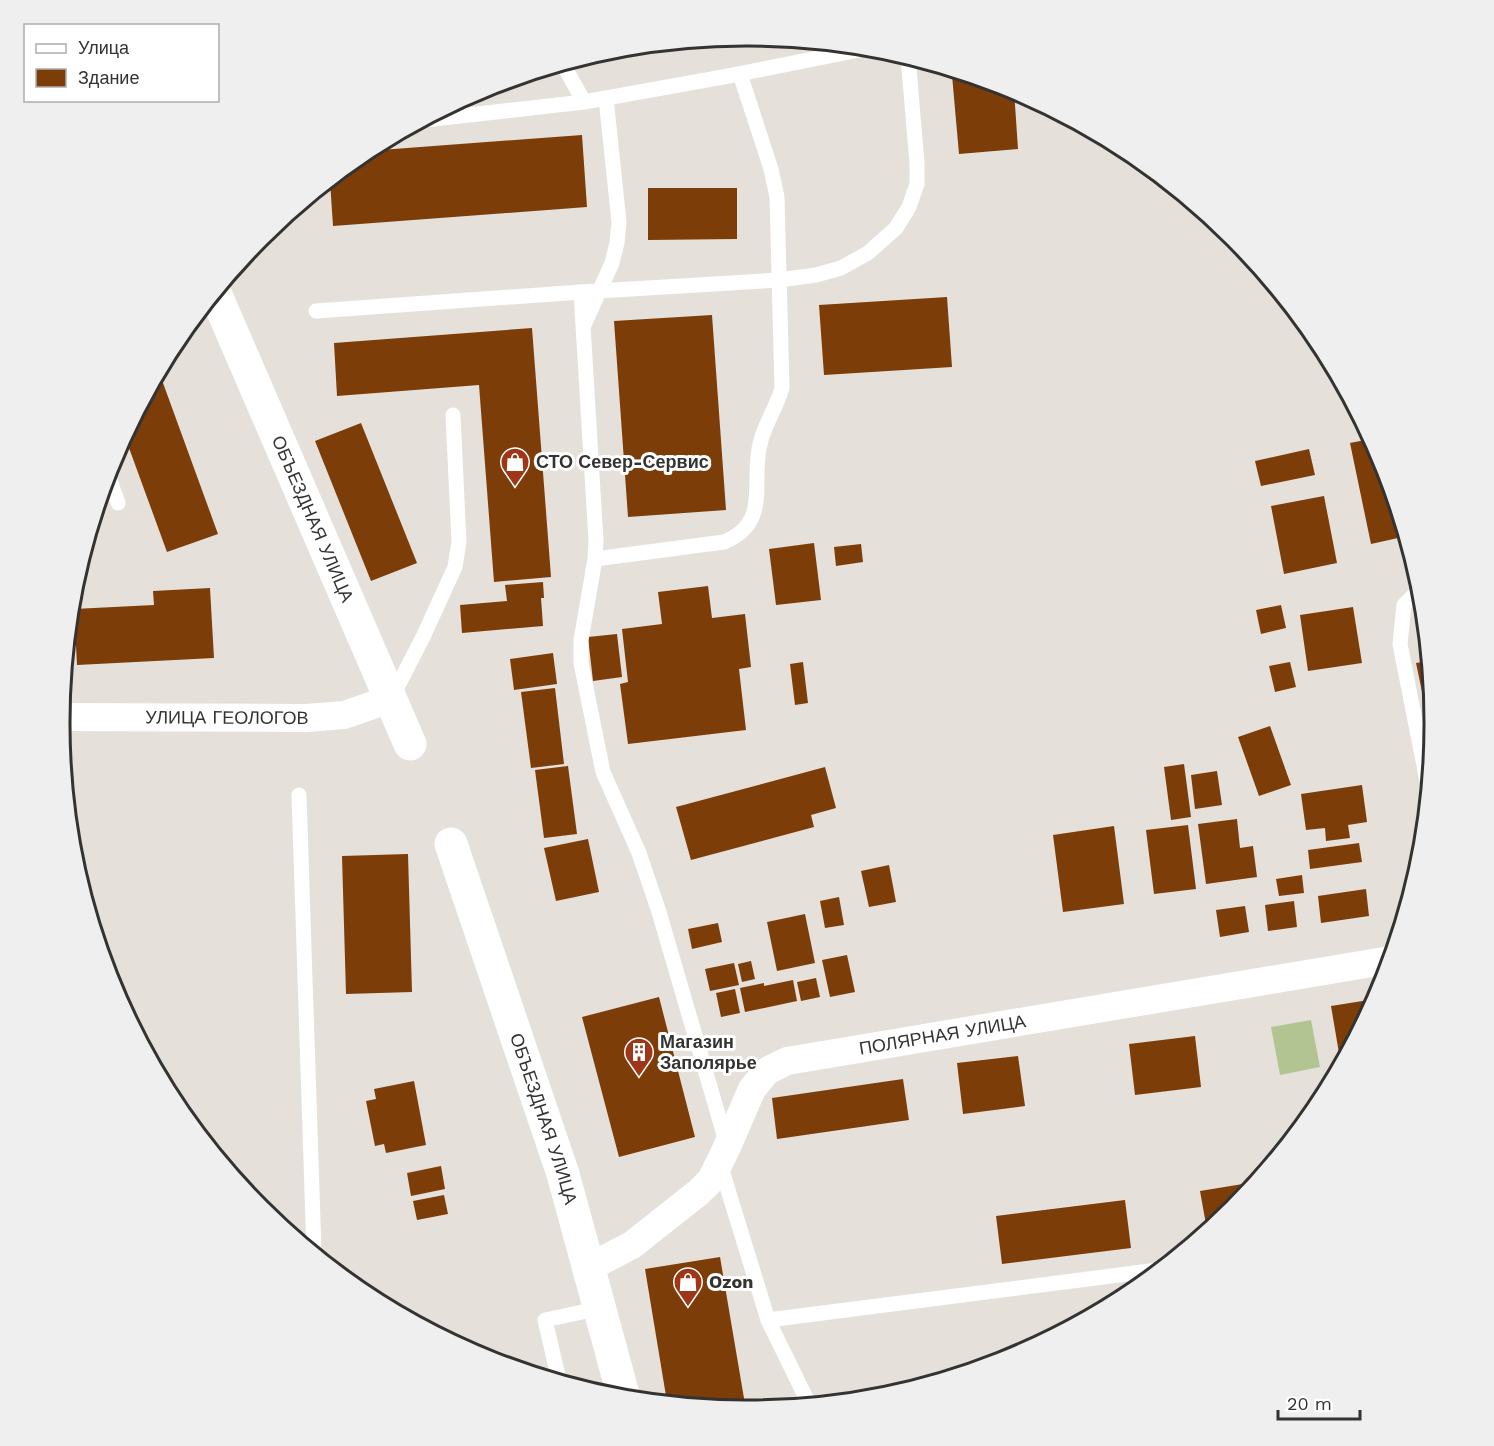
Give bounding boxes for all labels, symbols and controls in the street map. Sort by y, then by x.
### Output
legend [24,24,219,102]
text: Улица [78,37,130,58]
text: Здание [78,67,139,88]
street label: ОБЪЕЗДНАЯ УЛИЦА [268,432,358,605]
shop icon: СТО Север-Сервис [499,446,531,488]
place label: СТО Север-Сервис [536,451,709,472]
street label: УЛИЦА ГЕОЛОГОВ [145,706,309,728]
street label: ПОЛЯРНАЯ УЛИЦА [857,1010,1027,1059]
street label: ОБЪЕЗДНАЯ УЛИЦА [506,1030,582,1207]
place label: Магазин Заполярье [660,1031,757,1073]
building icon: Магазин Заполярье [623,1036,655,1078]
shop icon: Ozon [672,1266,704,1308]
place label: Ozon [709,1271,753,1292]
scale bar [1278,1383,1360,1421]
text: 20 m [1287,1393,1332,1414]

